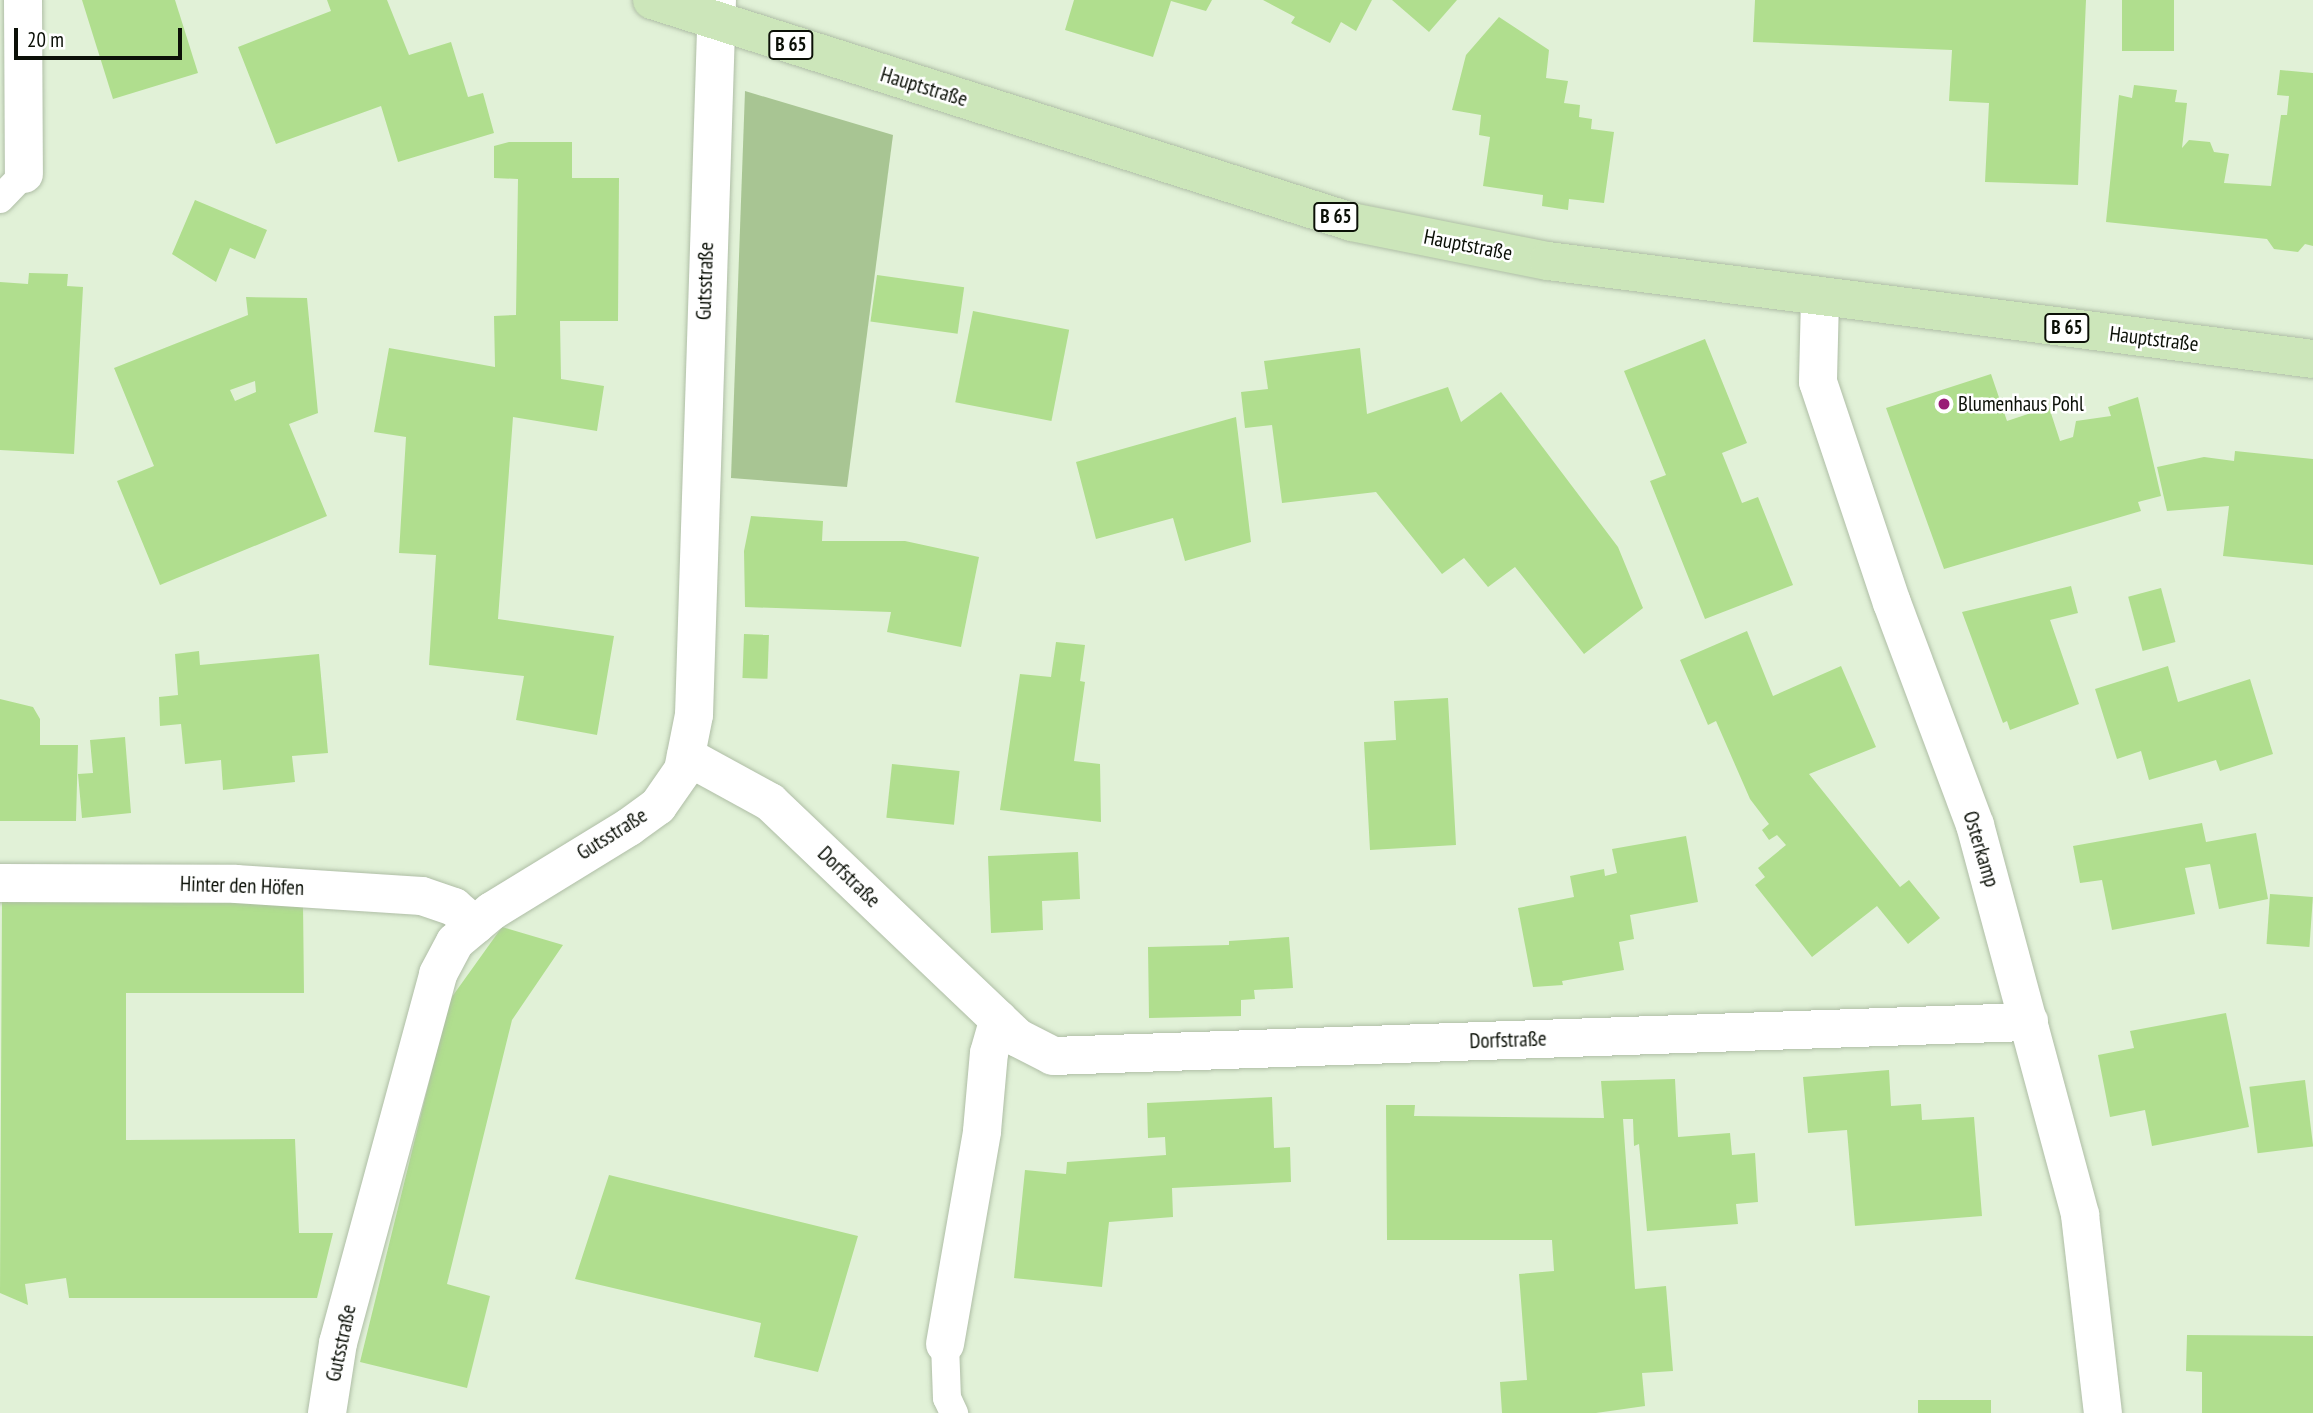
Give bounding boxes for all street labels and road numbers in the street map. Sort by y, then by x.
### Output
road number: B 65 [768,30,814,60]
street label: Hauptstraße [877,62,971,112]
road number: B 65 [1313,202,1359,232]
street label: Hauptstraße [1422,224,1514,266]
street label: Gutsstraße [691,241,719,321]
road number: B 65 [2044,312,2090,344]
street label: Hauptstraße [2108,321,2200,357]
street label: Gutsstraße [572,803,652,865]
street label: Osterkamp [1958,808,2004,890]
street label: Dorfstraße [812,841,886,913]
street label: Hinter den Höfen [180,871,304,901]
street label: Dorfstraße [1469,1026,1547,1054]
street label: Gutsstraße [321,1302,361,1384]

